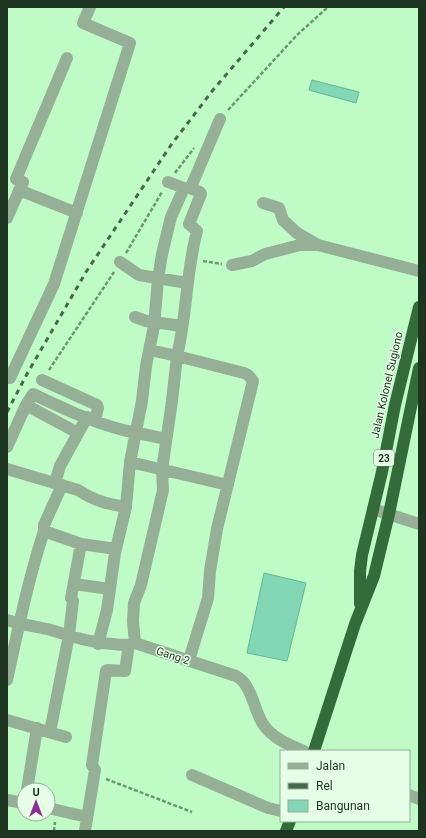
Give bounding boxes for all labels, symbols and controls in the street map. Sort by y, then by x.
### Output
street label: Jalan Kolonel Sugiono [368,330,406,440]
road number: 23 [374,450,394,466]
street label: Gang 2 [155,644,191,668]
legend [280,750,410,822]
text: Jalan [316,759,345,773]
text: Rel [316,779,333,793]
north arrow [16,782,56,822]
text: U [32,786,40,799]
text: Bangunan [316,799,370,813]

